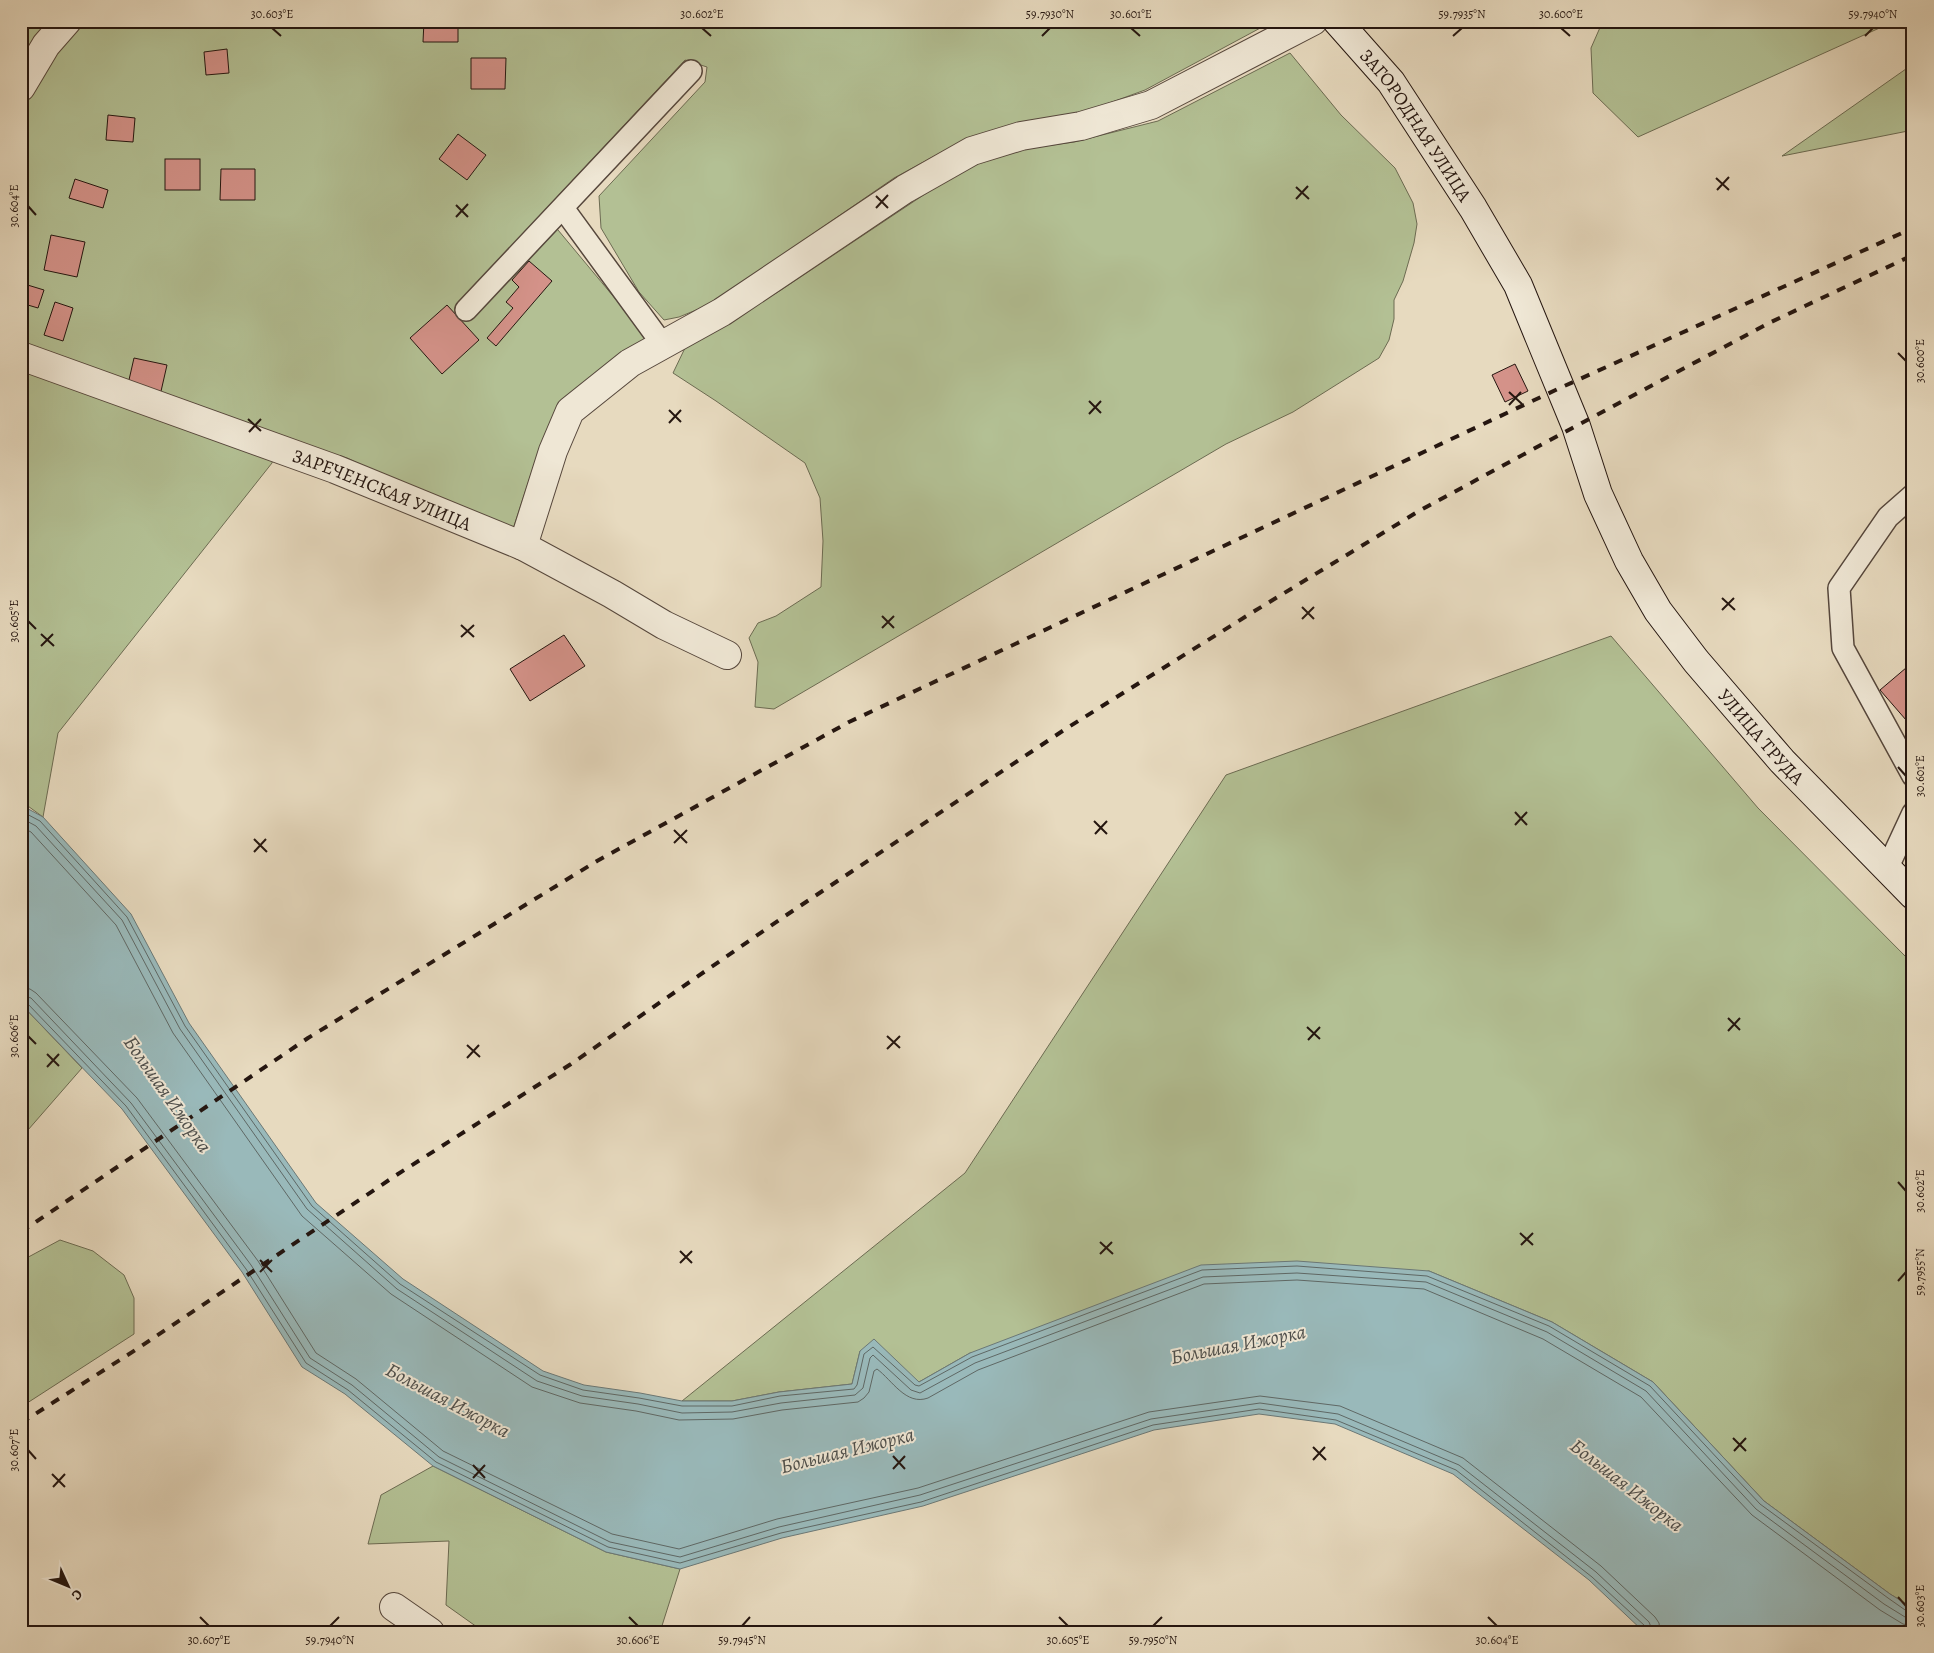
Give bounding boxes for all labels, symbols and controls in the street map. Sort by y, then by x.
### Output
text: 30.603°E [251,6,293,22]
text: 30.602°E [680,6,724,22]
text: 59.7930°N [1026,6,1075,22]
text: 30.601°E [1110,6,1152,22]
text: 59.7935°N [1438,6,1486,22]
text: 30.600°E [1539,6,1583,22]
text: 59.7940°N [1849,6,1898,22]
street label: ЗАГОРОДНАЯ УЛИЦА [1354,44,1478,208]
text: 30.604°E [6,184,22,228]
text: 30.600°E [1912,339,1928,383]
street label: ЗАРЕЧЕНСКАЯ УЛИЦА [289,443,476,538]
text: 30.605°E [6,600,22,642]
street label: УЛИЦА ТРУДА [1711,683,1810,791]
text: 30.601°E [1912,755,1928,797]
text: 30.606°E [6,1014,22,1058]
water label: Большая Ижорка [117,1030,218,1158]
text: 30.602°E [1912,1169,1928,1213]
text: 59.7955°N [1912,1248,1928,1296]
water label: Большая Ижорка [1168,1318,1308,1371]
water label: Большая Ижорка [381,1356,515,1445]
water label: Большая Ижорка [777,1421,917,1480]
text: 30.607°E [6,1429,22,1471]
water label: Большая Ижорка [1564,1433,1689,1538]
north arrow [42,1560,92,1610]
text: С [67,1585,87,1605]
text: 30.603°E [1912,1585,1928,1627]
text: 30.607°E [188,1632,230,1648]
text: 59.7940°N [306,1632,355,1648]
text: 30.606°E [616,1632,660,1648]
text: 59.7945°N [718,1632,766,1648]
text: 30.605°E [1047,1632,1089,1648]
text: 59.7950°N [1129,1632,1178,1648]
text: 30.604°E [1475,1632,1519,1648]

